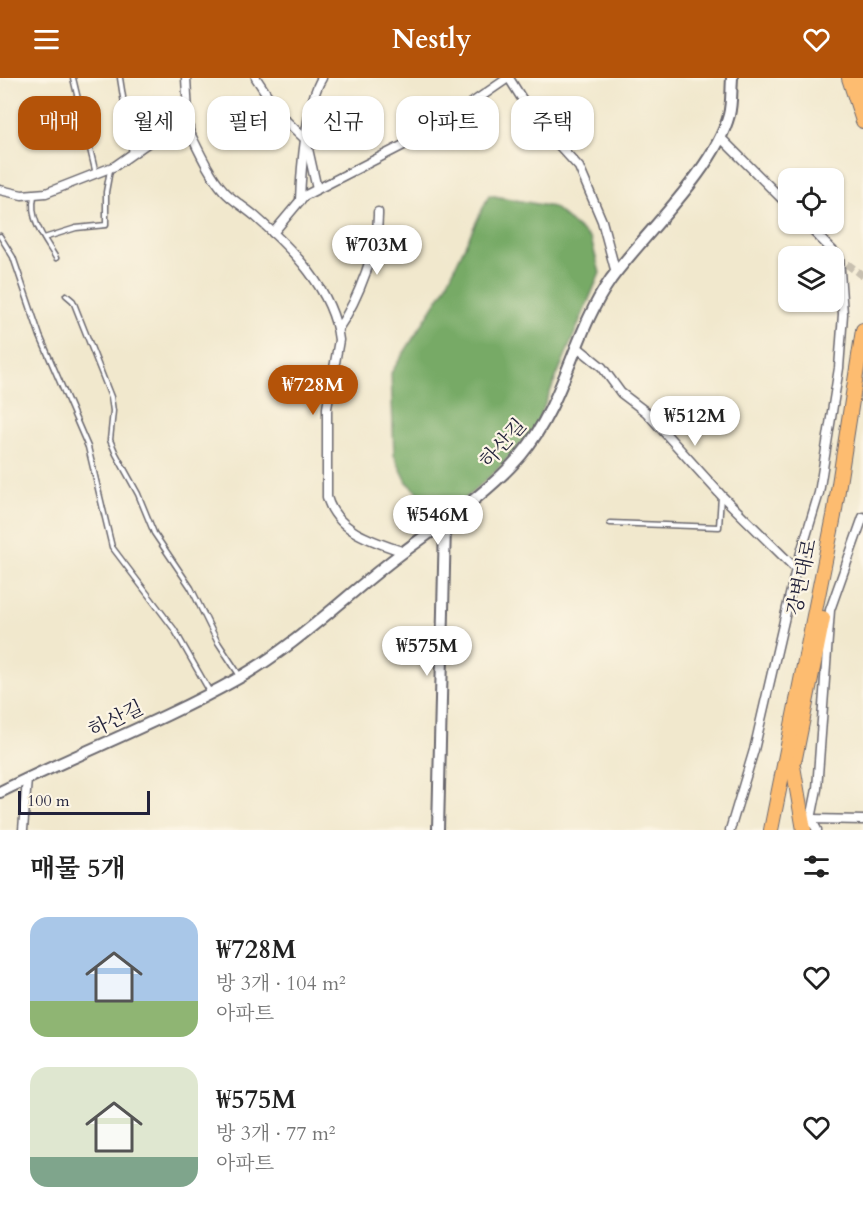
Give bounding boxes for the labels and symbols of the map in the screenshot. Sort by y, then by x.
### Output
pin: ₩703M [335,225,419,276]
pin: ₩728M [271,365,355,416]
pin: ₩512M [653,396,737,447]
street label: 하산길 [474,412,532,474]
pin: ₩546M [396,495,480,546]
street label: 강변대로 [781,536,823,618]
pin: ₩575M [385,626,469,677]
street label: 하산길 [84,694,148,744]
scale bar [18,788,150,816]

